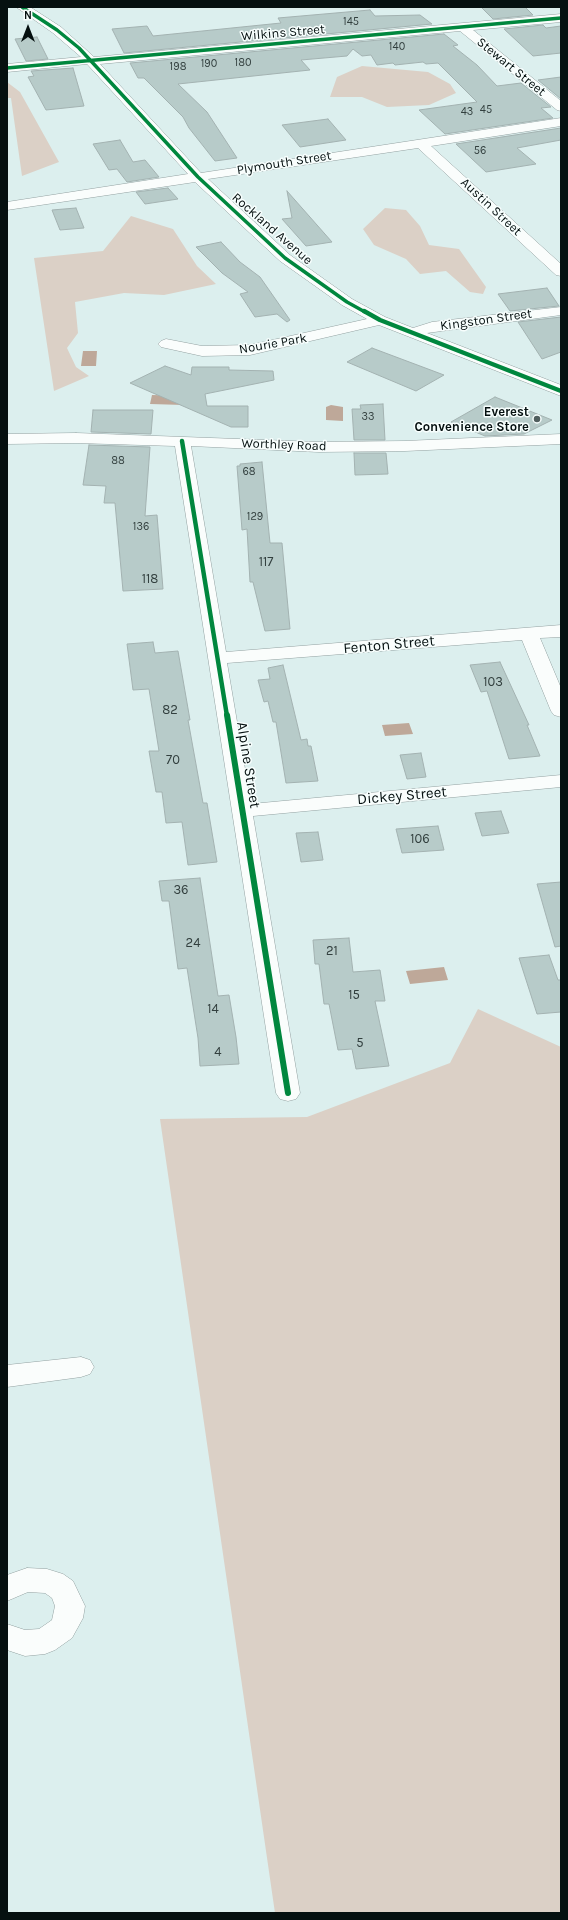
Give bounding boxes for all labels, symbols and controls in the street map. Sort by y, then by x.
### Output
north arrow [8,8,48,48]
text: N [24,9,32,22]
house number: 145 [343,15,359,29]
street label: Wilkins Street [241,22,325,44]
street label: Stewart Street [473,34,549,100]
house number: 140 [389,40,405,54]
house number: 180 [235,56,251,70]
house number: 190 [201,57,217,71]
house number: 198 [170,60,186,74]
house number: 45 [480,103,492,117]
house number: 43 [461,105,473,119]
house number: 56 [474,144,486,158]
street label: Plymouth Street [236,148,332,178]
street label: Austin Street [457,175,525,239]
street label: Rockland Avenue [229,190,315,268]
street label: Kingston Street [439,306,533,334]
street label: Nourie Park [238,330,308,358]
place label: Everest Convenience Store [414,404,529,435]
house number: 33 [362,410,374,424]
marker: Everest Convenience Store [532,414,542,424]
street label: Worthley Road [241,436,327,454]
house number: 88 [111,454,125,468]
house number: 68 [242,465,256,479]
house number: 129 [247,510,263,524]
house number: 136 [133,520,149,534]
house number: 117 [259,554,273,570]
house number: 118 [142,571,158,587]
street label: Fenton Street [342,632,436,658]
house number: 103 [483,674,503,690]
house number: 82 [162,702,178,718]
street label: Alpine Street [232,720,264,810]
house number: 70 [166,752,180,768]
street label: Dickey Street [356,783,448,809]
house number: 106 [410,831,430,847]
house number: 36 [173,882,189,898]
house number: 24 [186,935,200,951]
house number: 21 [326,943,338,959]
house number: 15 [348,987,360,1003]
house number: 14 [207,1001,219,1017]
house number: 5 [356,1035,364,1051]
house number: 4 [214,1044,222,1060]

